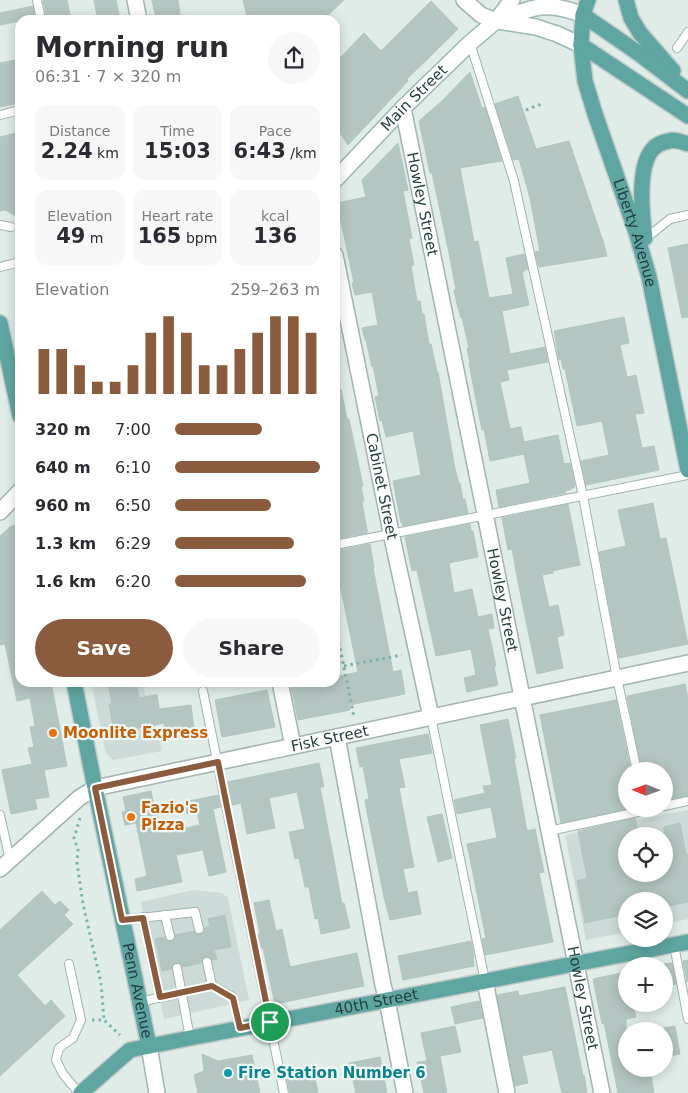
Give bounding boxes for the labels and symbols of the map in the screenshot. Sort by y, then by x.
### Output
street label: Main Street [377,61,451,135]
street label: Howley Street [403,151,442,258]
street label: Liberty Avenue [609,176,660,289]
street label: Cabinet Street [362,431,401,541]
street label: Howley Street [483,547,522,654]
street label: Fisk Street [289,722,370,755]
place label: Moonlite Express [63,724,208,742]
marker: Moonlite Express [47,727,59,739]
north arrow [618,762,672,818]
place label: Fazio's Pizza [141,799,198,834]
marker: Fazio's Pizza [125,811,137,823]
street label: Penn Avenue [119,941,156,1040]
street label: Howley Street [564,945,602,1052]
street label: 40th Street [333,985,420,1019]
pin [249,1001,291,1043]
place label: Fire Station Number 6 [238,1064,426,1082]
marker: Fire Station Number 6 [222,1067,234,1079]

